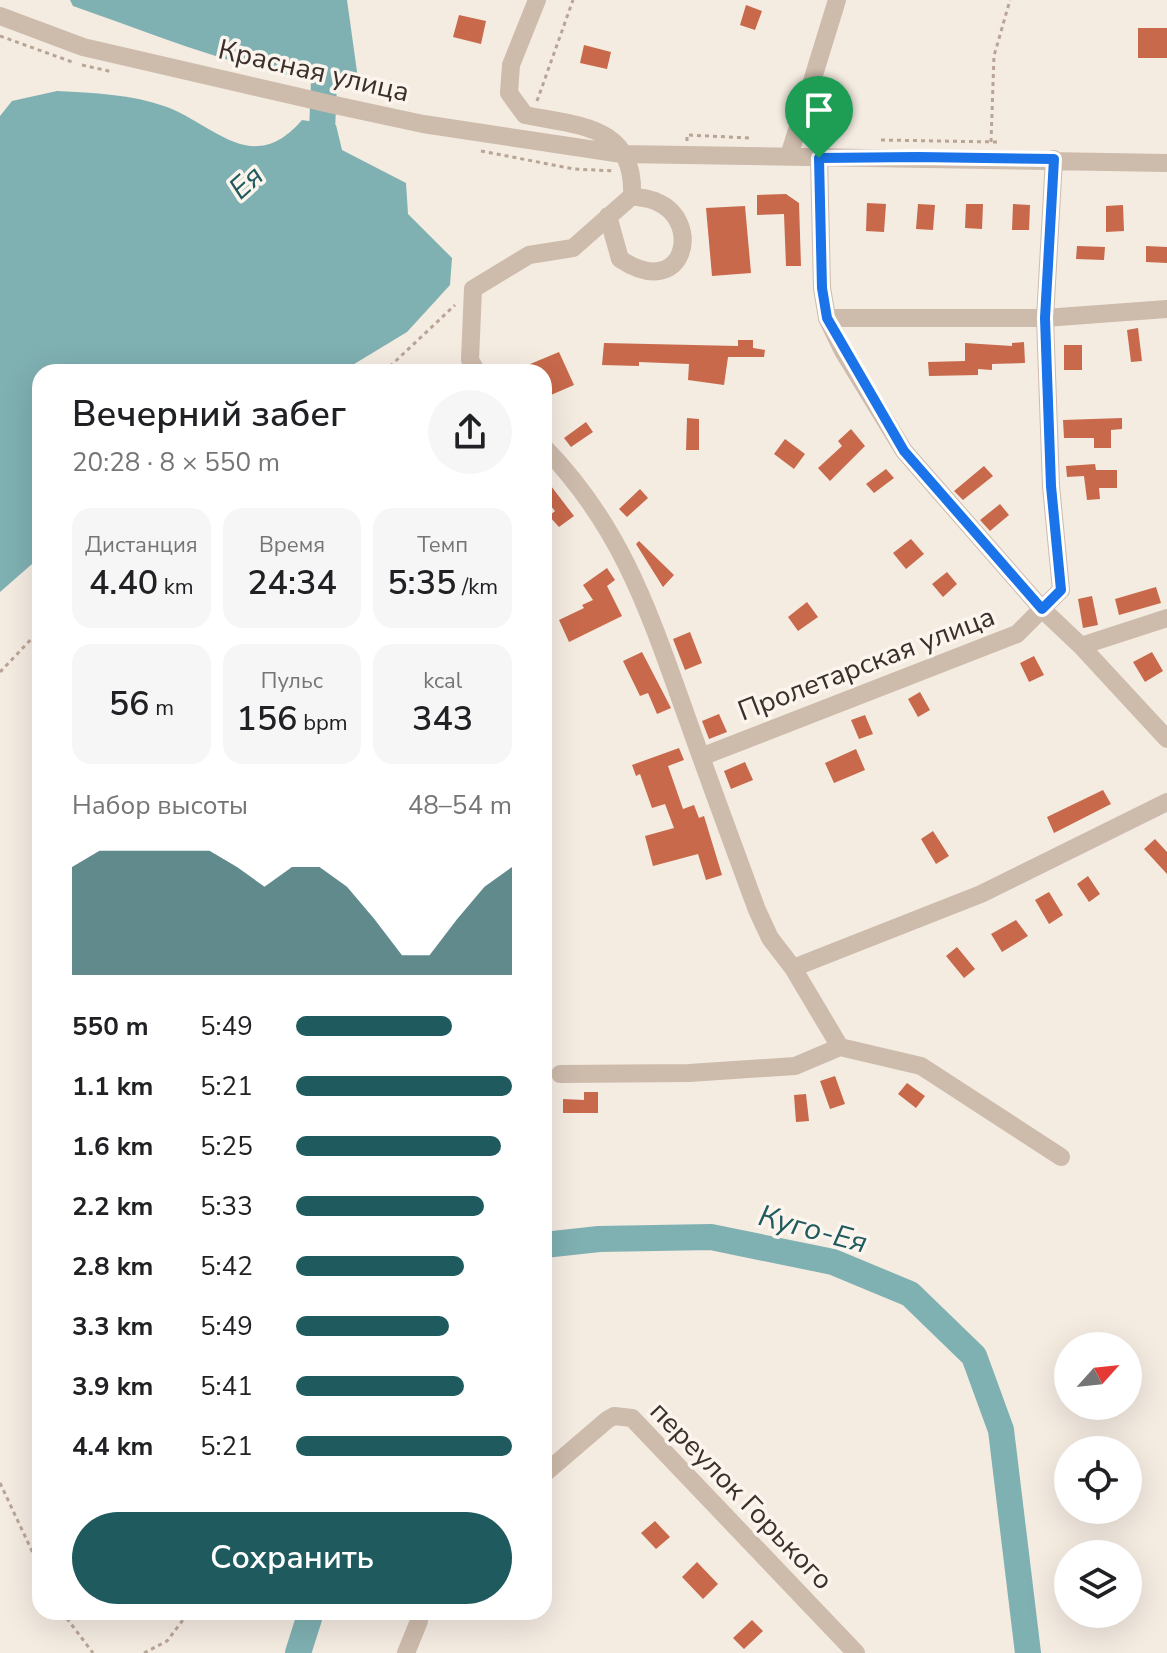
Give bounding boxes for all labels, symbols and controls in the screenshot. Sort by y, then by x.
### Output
street label: Красная улица [215,31,413,111]
pin [785,76,853,158]
icon: arrive [797,88,841,132]
water label: Ея [220,156,273,209]
text: Вечерний забег [72,390,346,439]
button: share [428,390,512,474]
text: 20:28 · 8 × 550 m [72,445,280,480]
text: Дистанция [85,530,198,560]
text: Время [259,530,325,560]
text: Темп [417,530,468,560]
text: 4.40 [89,560,158,606]
text: 24:34 [247,560,337,606]
text: 5:35 [387,560,456,606]
text: km [158,572,194,602]
text: /km [456,572,498,602]
street label: Пролетарская улица [733,597,1000,730]
text: Пульс [261,666,323,696]
text: kcal [423,666,462,696]
text: 56 [109,681,149,727]
text: m [149,693,174,723]
text: 156 [236,696,298,742]
text: 343 [412,696,473,742]
text: bpm [298,708,348,738]
text: Набор высоты [72,788,248,823]
text: 48–54 m [408,788,512,823]
text: 550 m [72,1009,149,1044]
text: 5:49 [200,1009,253,1044]
text: 1.1 km [72,1069,153,1104]
text: 5:21 [200,1069,253,1104]
text: 1.6 km [72,1129,153,1164]
text: 5:25 [200,1129,253,1164]
text: 2.2 km [72,1189,153,1224]
text: 5:33 [200,1189,253,1224]
water label: Куго-Ея [754,1195,872,1264]
text: 2.8 km [72,1249,153,1284]
text: 5:42 [200,1249,253,1284]
text: 3.3 km [72,1309,153,1344]
text: 5:49 [200,1309,253,1344]
north arrow [1054,1332,1142,1420]
map controls [1054,1332,1142,1628]
text: 3.9 km [72,1369,153,1404]
text: 5:41 [200,1369,253,1404]
street label: переулок Горького [641,1393,841,1598]
text: 4.4 km [72,1429,153,1464]
text: 5:21 [200,1429,253,1464]
button: locate [1054,1436,1142,1524]
button: Сохранить [72,1512,512,1604]
button: layers [1054,1540,1142,1628]

